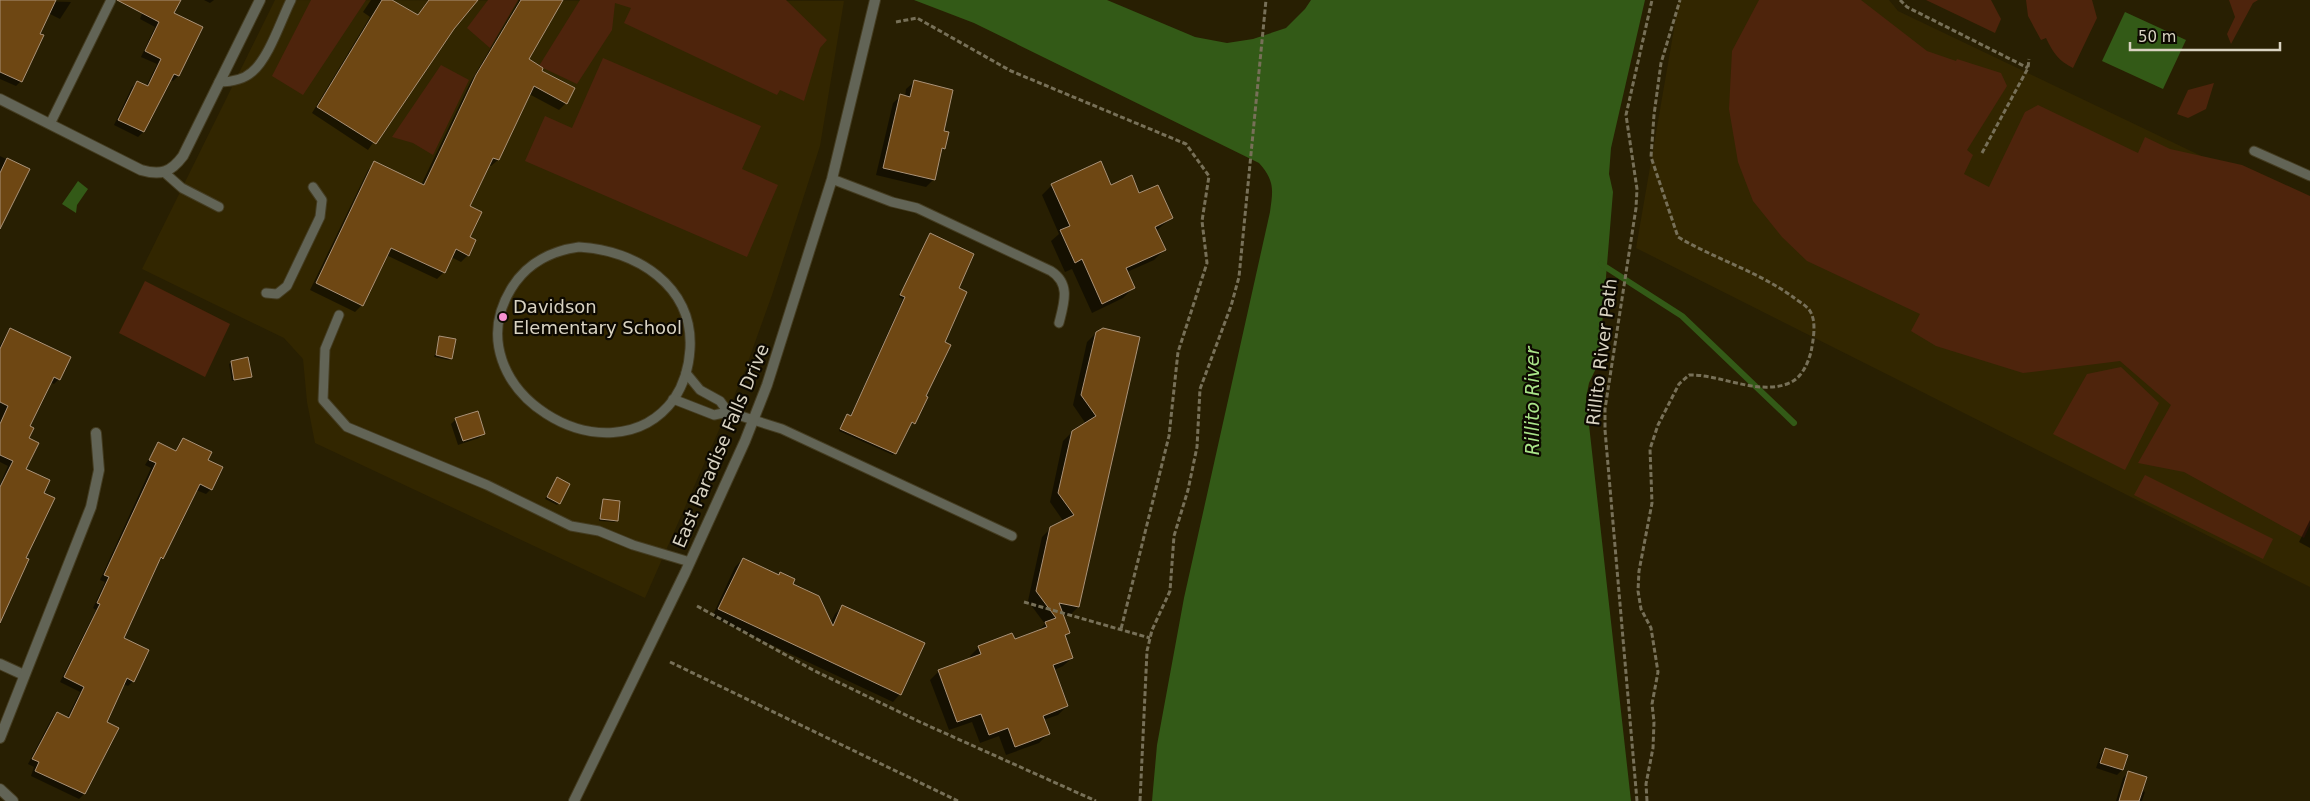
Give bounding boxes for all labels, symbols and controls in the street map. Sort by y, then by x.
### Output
scale bar [2130,20,2280,52]
text: 50 m [2138,28,2176,46]
street label: Rillito River Path [1582,277,1621,427]
place label: Davidson Elementary School [513,296,682,338]
marker: Davidson Elementary School [497,311,509,323]
street label: East Paradise Falls Drive [668,341,773,551]
water label: Rillito River [1521,345,1543,455]

